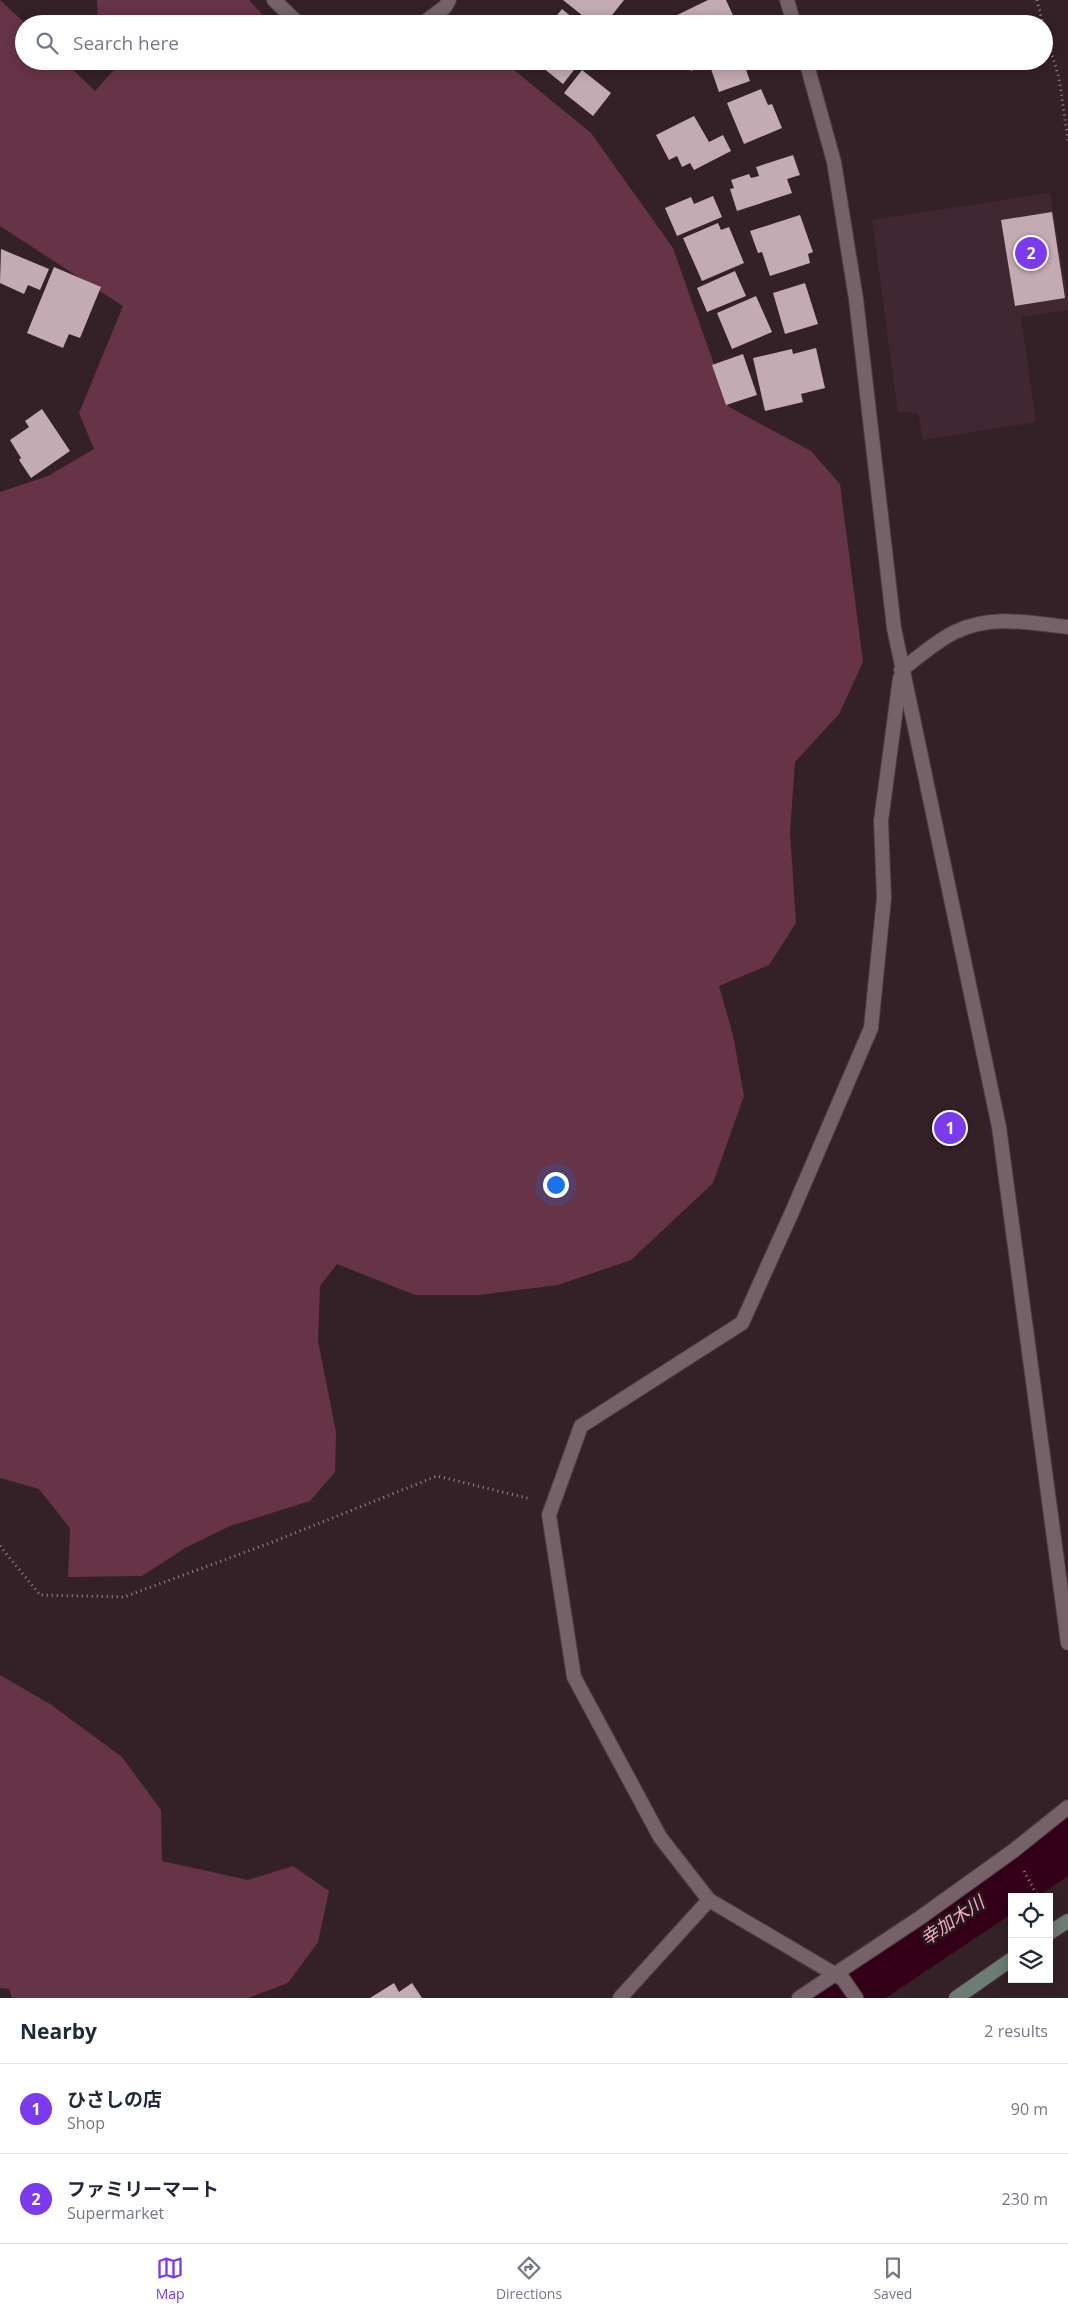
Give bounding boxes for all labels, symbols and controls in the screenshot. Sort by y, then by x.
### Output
search box [15,15,1053,70]
icon: search [33,29,61,57]
text: Search here [73,30,179,56]
pin: 2 [1015,234,1047,272]
pin: 1 [934,1109,966,1147]
your location [543,1172,569,1198]
water label: 幸加木川 [915,1889,990,1950]
map controls [1008,1893,1053,1983]
button: locate [1008,1893,1053,1938]
button: layers [1008,1938,1053,1983]
text: Nearby [20,2017,97,2045]
text: 2 results [984,2020,1048,2042]
text: ひさしの店 [67,2086,162,2112]
text: 1 [31,2098,41,2120]
text: 90 m [1011,2098,1048,2120]
text: Shop [67,2112,105,2134]
text: ファミリーマート [67,2176,219,2202]
text: 2 [31,2188,41,2210]
text: 230 m [1002,2188,1048,2210]
text: Supermarket [67,2202,164,2224]
tab: Map [156,2254,185,2303]
tab: Directions [496,2254,562,2303]
tab: Saved [873,2254,912,2303]

